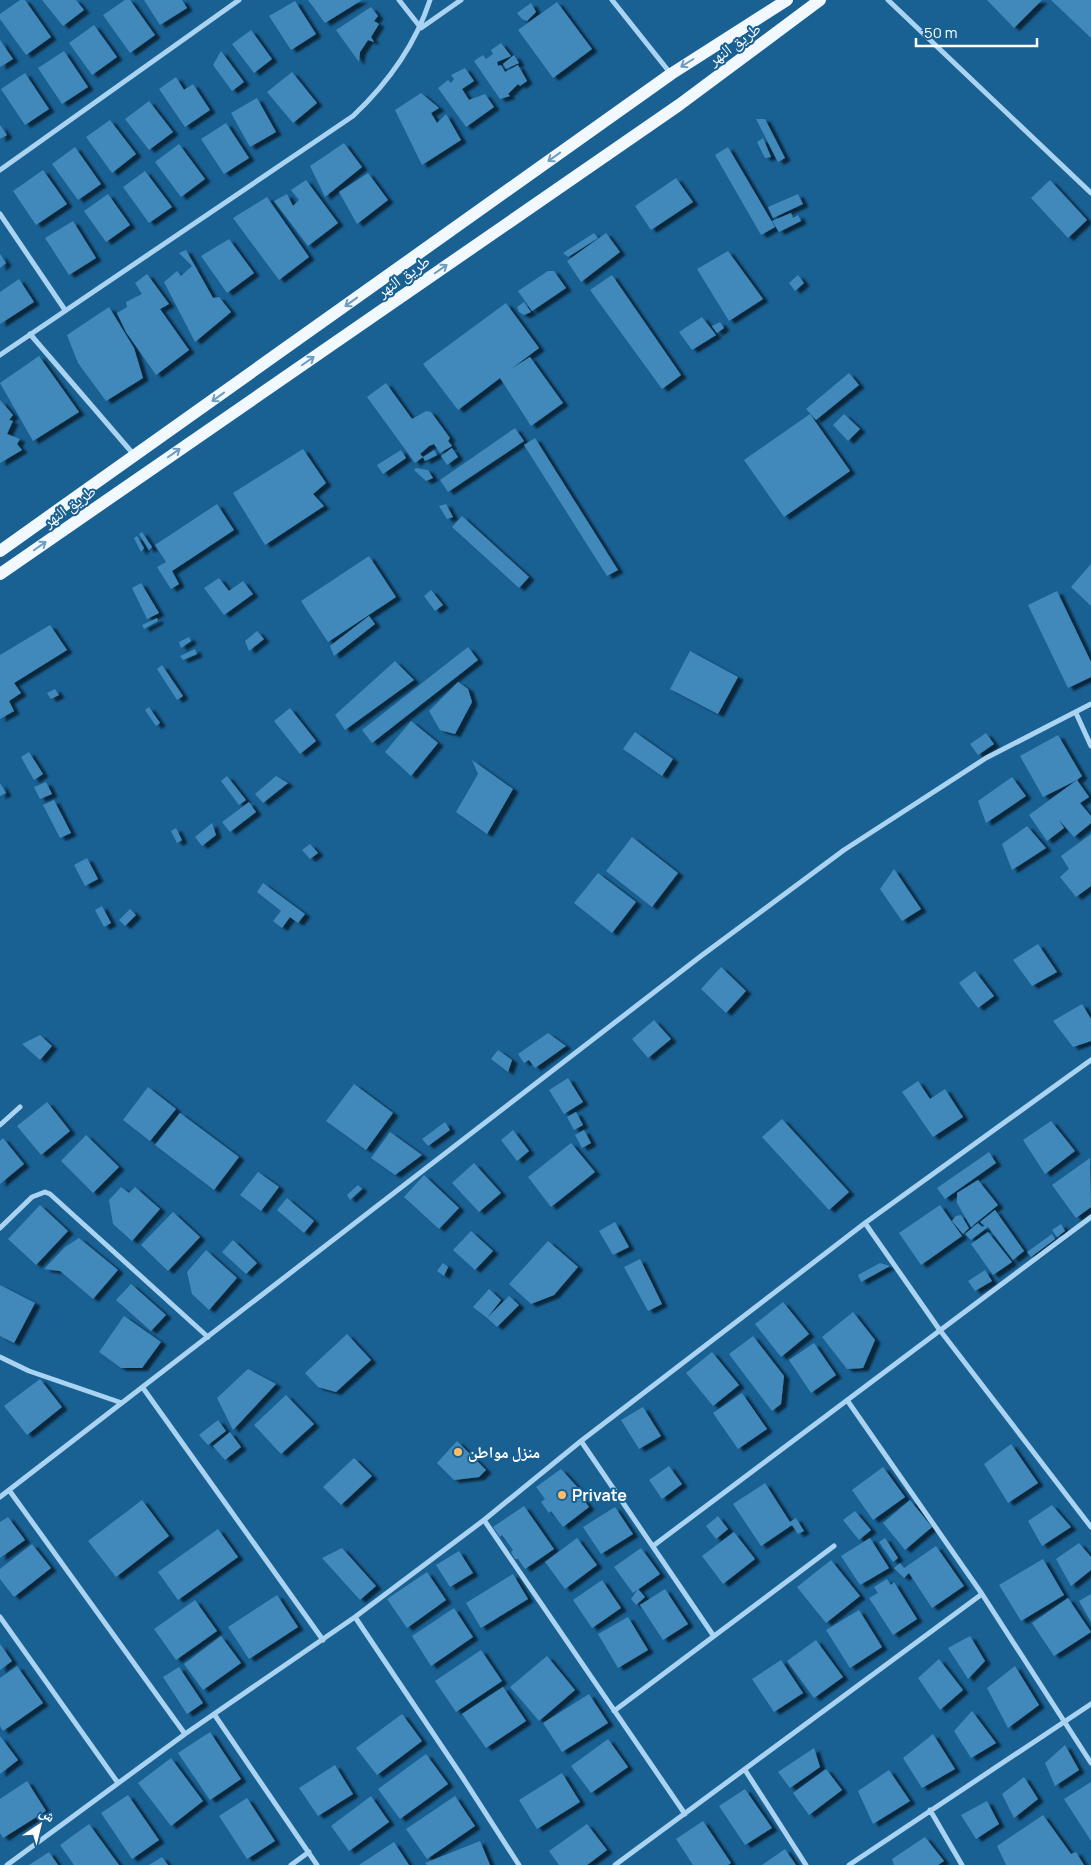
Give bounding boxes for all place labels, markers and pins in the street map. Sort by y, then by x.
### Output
place label: منزل مواطن [468,1441,540,1463]
marker: منزل مواطن [452,1446,464,1458]
place label: Private [572,1484,627,1506]
marker: Private [556,1489,568,1501]

